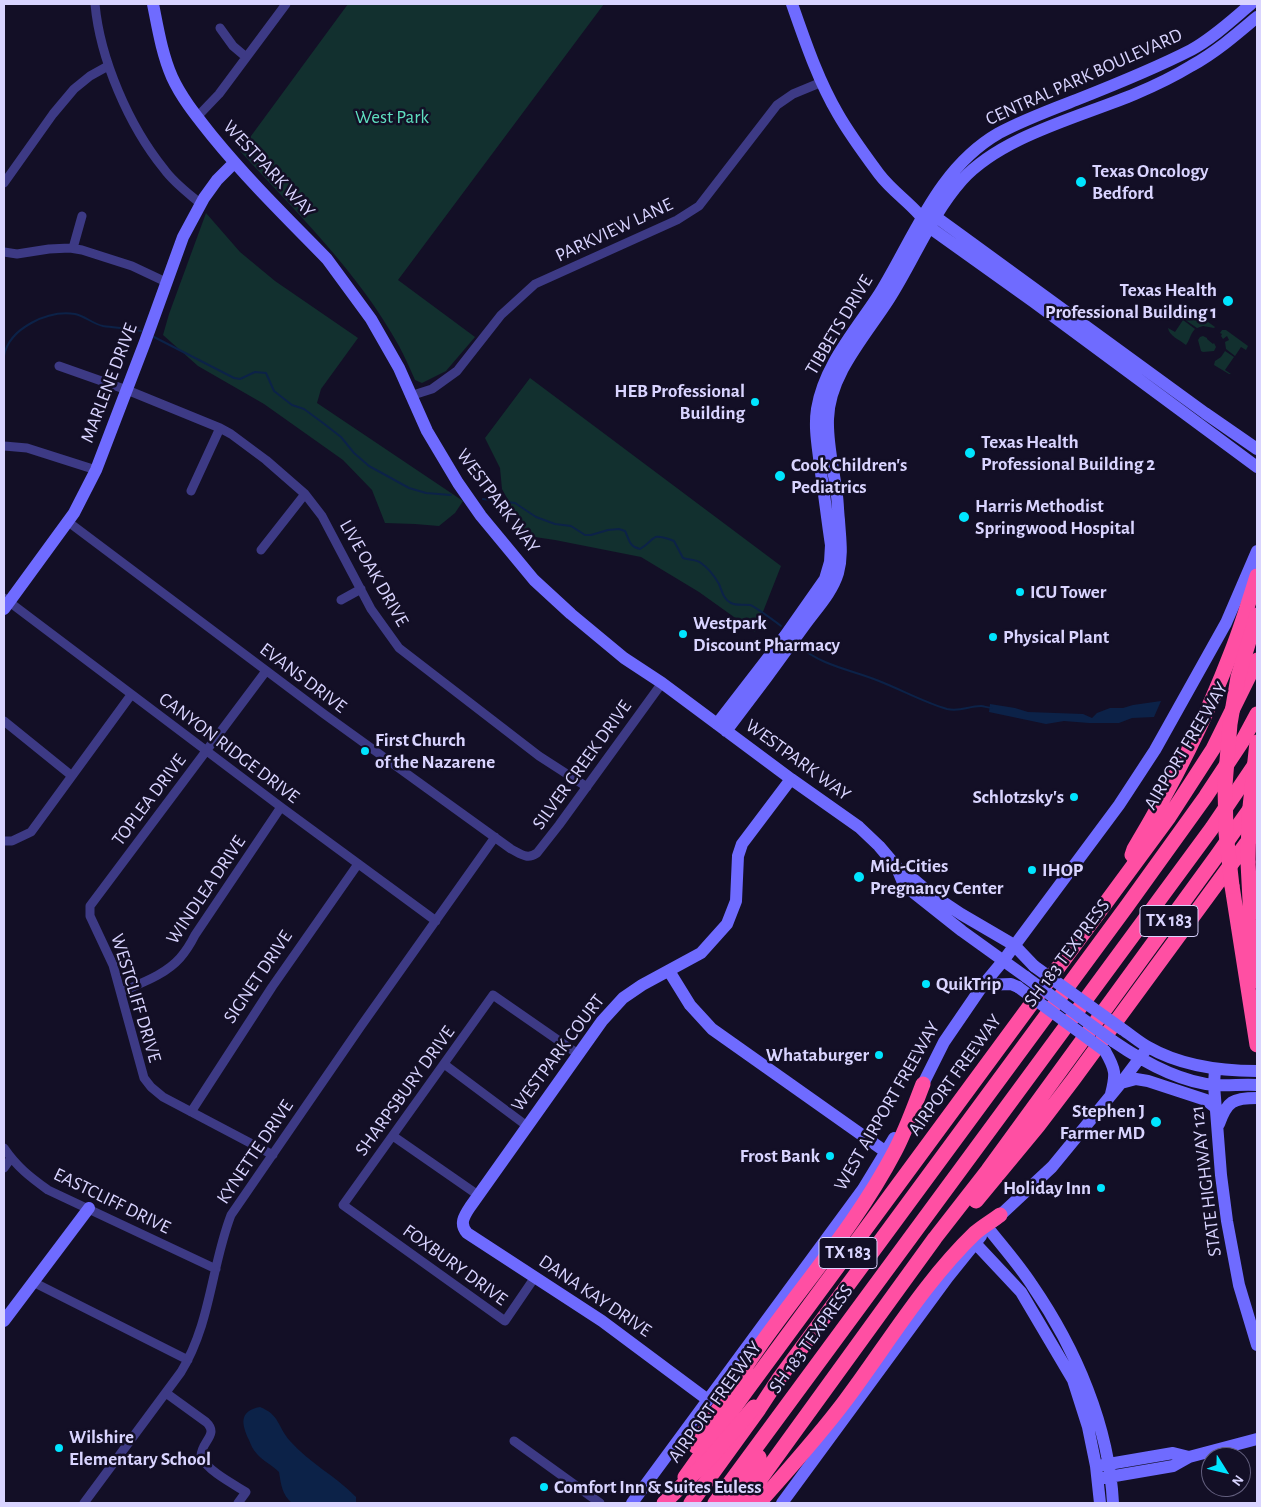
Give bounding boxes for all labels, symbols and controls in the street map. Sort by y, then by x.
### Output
street label: CENTRAL PARK BOULEVARD [982,23,1186,131]
park label: West Park [355,106,429,128]
street label: WESTPARK WAY [218,116,320,222]
place label: Texas Oncology Bedford [1092,160,1209,204]
marker: Texas Oncology Bedford [1074,175,1088,189]
street label: PARKVIEW LANE [552,193,676,267]
street label: TIBBETS DRIVE [800,271,878,379]
place label: Texas Health Professional Building 1 [1045,279,1217,323]
marker: Texas Health Professional Building 1 [1221,294,1235,308]
street label: MARLENE DRIVE [76,320,142,446]
place label: HEB Professional Building [614,380,745,424]
marker: HEB Professional Building [749,396,761,408]
place label: Texas Health Professional Building 2 [981,431,1155,475]
street label: WESTPARK WAY [451,444,545,558]
marker: Texas Health Professional Building 2 [963,446,977,460]
place label: Cook Children's Pediatrics [791,454,907,498]
marker: Cook Children's Pediatrics [773,469,787,483]
place label: Harris Methodist Springwood Hospital [975,495,1135,539]
marker: Harris Methodist Springwood Hospital [957,510,971,524]
street label: LIVE OAK DRIVE [334,516,414,630]
place label: ICU Tower [1030,581,1106,603]
marker: ICU Tower [1014,586,1026,598]
place label: Westpark Discount Pharmacy [693,612,840,656]
place label: Physical Plant [1003,626,1109,648]
marker: Westpark Discount Pharmacy [677,628,689,640]
marker: Physical Plant [987,631,999,643]
street label: EVANS DRIVE [255,638,351,718]
street label: AIRPORT FREEWAY [1139,678,1233,814]
street label: CANYON RIDGE DRIVE [154,688,304,808]
street label: SILVER CREEK DRIVE [527,696,637,834]
street label: WESTPARK WAY [741,714,855,806]
place label: First Church of the Nazarene [375,729,495,773]
marker: First Church of the Nazarene [359,745,371,757]
street label: TOPLEA DRIVE [107,750,191,850]
place label: Schlotzsky's [972,786,1064,808]
marker: Schlotzsky's [1068,791,1080,803]
street label: WINDLEA DRIVE [161,831,251,949]
place label: Mid-Cities Pregnancy Center [870,855,1003,899]
place label: IHOP [1042,859,1083,881]
marker: IHOP [1026,864,1038,876]
marker: Mid-Cities Pregnancy Center [852,870,866,884]
street label: SH 183 TEXPRESS [1019,895,1115,1011]
road number: TX 183 [1140,906,1198,936]
street label: SIGNET DRIVE [219,926,297,1028]
street label: WESTCLIFF DRIVE [106,931,166,1065]
place label: QuikTrip [936,973,1001,995]
marker: QuikTrip [920,978,932,990]
street label: WESTPARK COURT [506,990,610,1116]
street label: AIRPORT FREEWAY [903,1010,1007,1140]
street label: WEST AIRPORT FREEWAY [829,1017,945,1195]
street label: SHARPSBURY DRIVE [350,1022,460,1160]
place label: Whataburger [766,1044,869,1066]
marker: Whataburger [873,1049,885,1061]
street label: KYNETTE DRIVE [212,1095,298,1209]
place label: Stephen J Farmer MD [1060,1100,1145,1144]
street label: STATE HIGHWAY 121 [1185,1104,1227,1258]
marker: Stephen J Farmer MD [1149,1115,1163,1129]
place label: Frost Bank [740,1145,820,1167]
marker: Frost Bank [824,1150,836,1162]
street label: EASTCLIFF DRIVE [50,1163,174,1239]
place label: Holiday Inn [1003,1177,1091,1199]
marker: Holiday Inn [1095,1182,1107,1194]
street label: FOXBURY DRIVE [398,1219,512,1311]
road number: TX 183 [819,1238,877,1268]
street label: DANA KAY DRIVE [534,1250,656,1342]
street label: SH 183 TEXPRESS [764,1280,858,1398]
street label: AIRPORT FREEWAY [663,1337,767,1467]
place label: Wilshire Elementary School [69,1426,211,1470]
marker: Wilshire Elementary School [53,1442,65,1454]
north arrow [1201,1447,1251,1497]
text: N [1229,1472,1246,1488]
place label: Comfort Inn & Suites Euless [554,1476,762,1498]
marker: Comfort Inn & Suites Euless [538,1481,550,1493]

